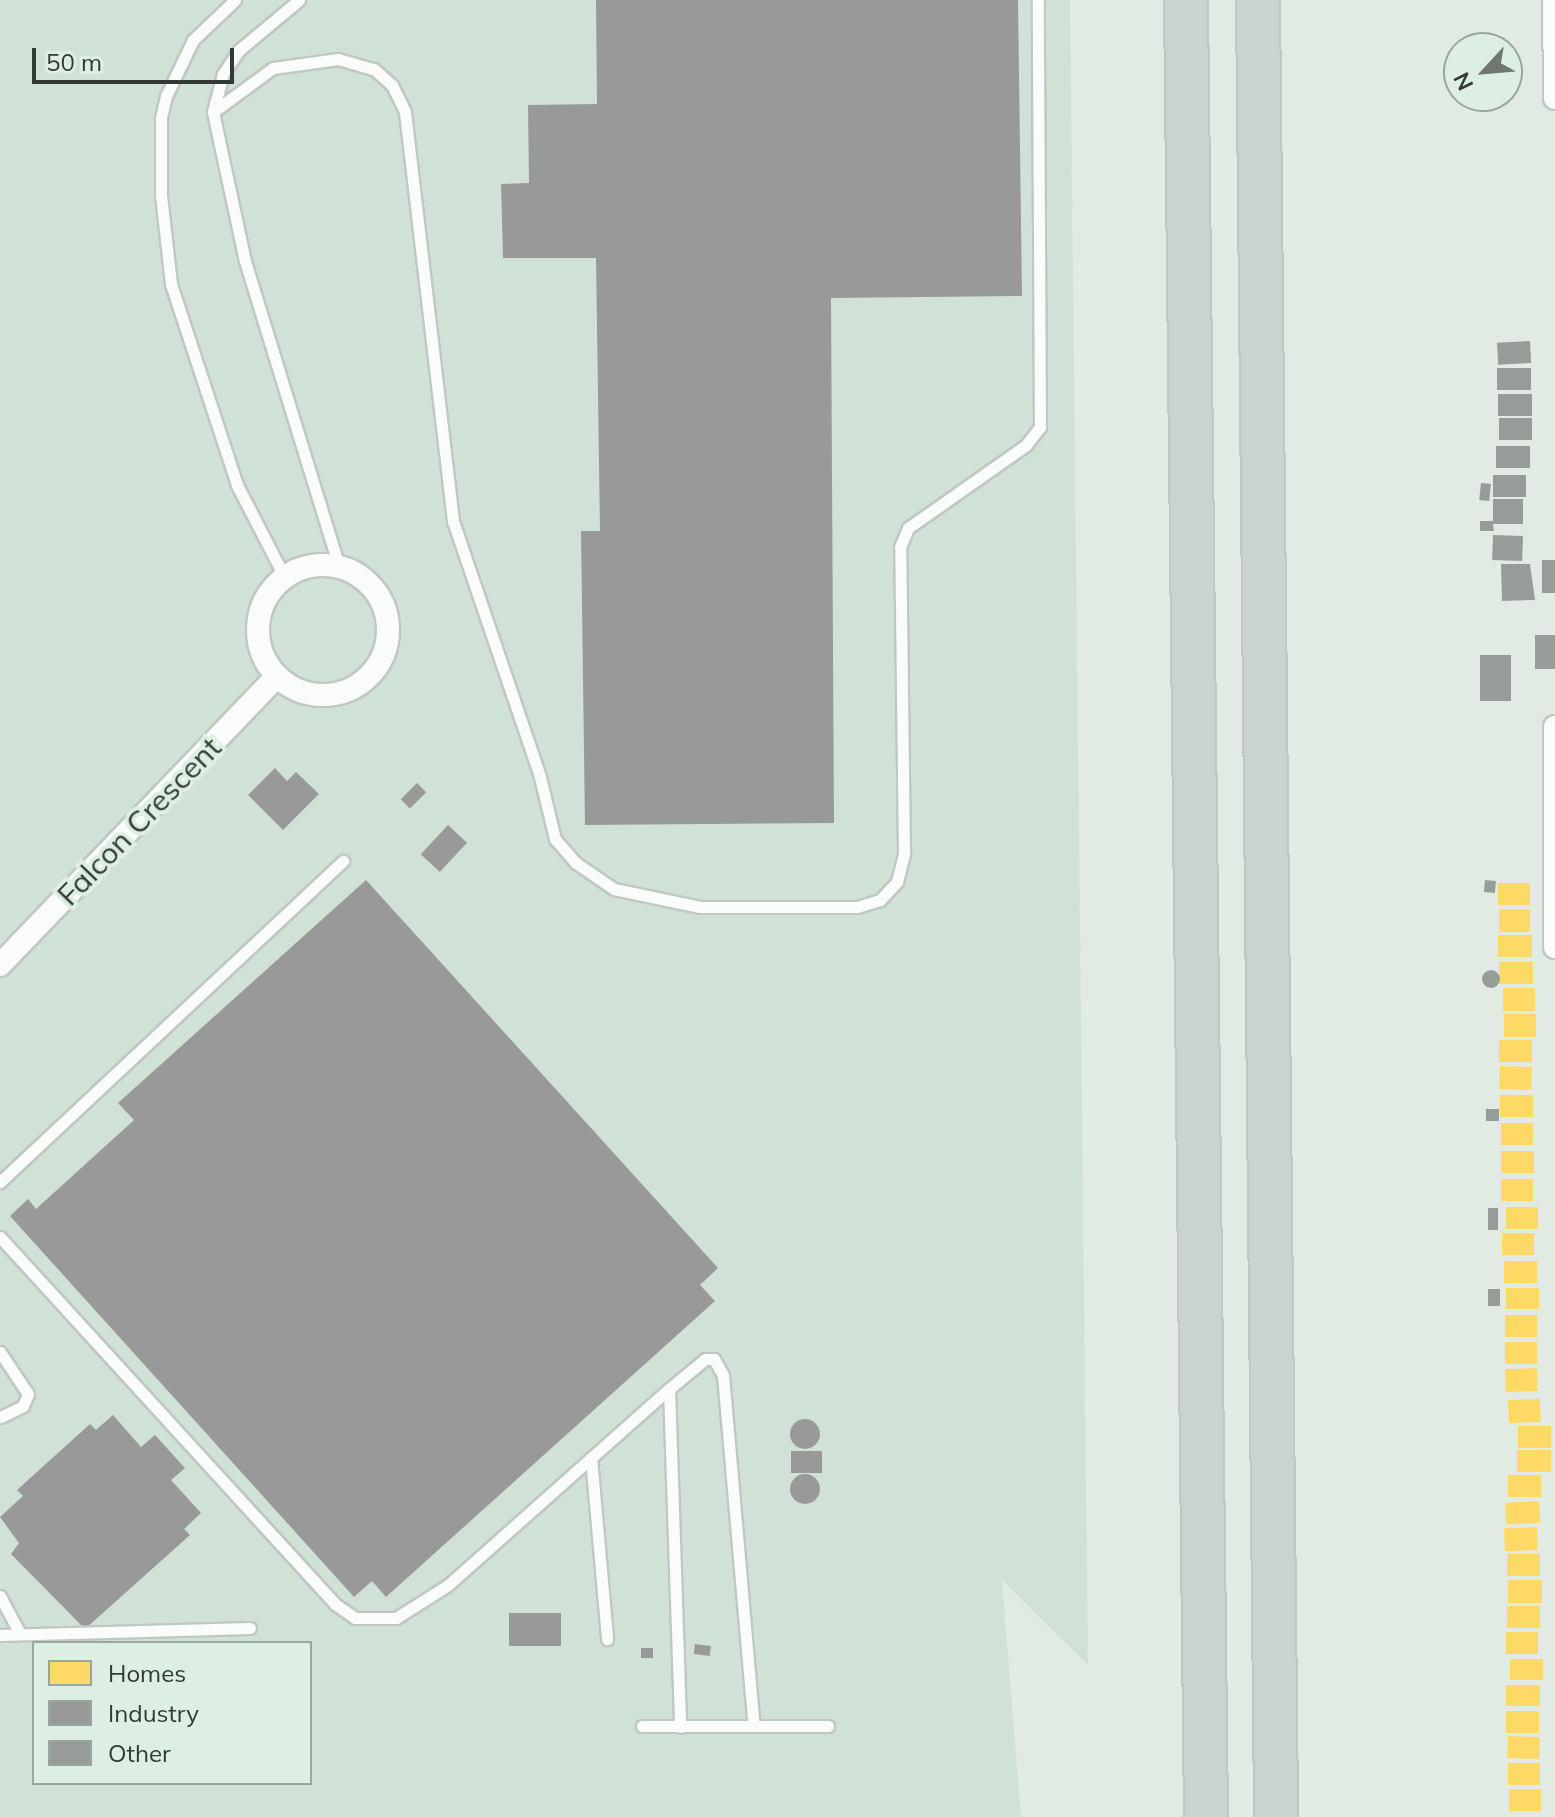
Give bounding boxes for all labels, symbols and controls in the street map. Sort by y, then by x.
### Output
scale bar [36,32,238,82]
north arrow [1443,32,1523,112]
text: 50 m [46,47,102,77]
text: N [1447,68,1479,95]
street label: Falcon Crescent [50,729,228,913]
legend [32,1641,312,1785]
text: Homes [108,1658,186,1688]
text: Industry [108,1698,199,1728]
text: Other [108,1738,171,1768]

